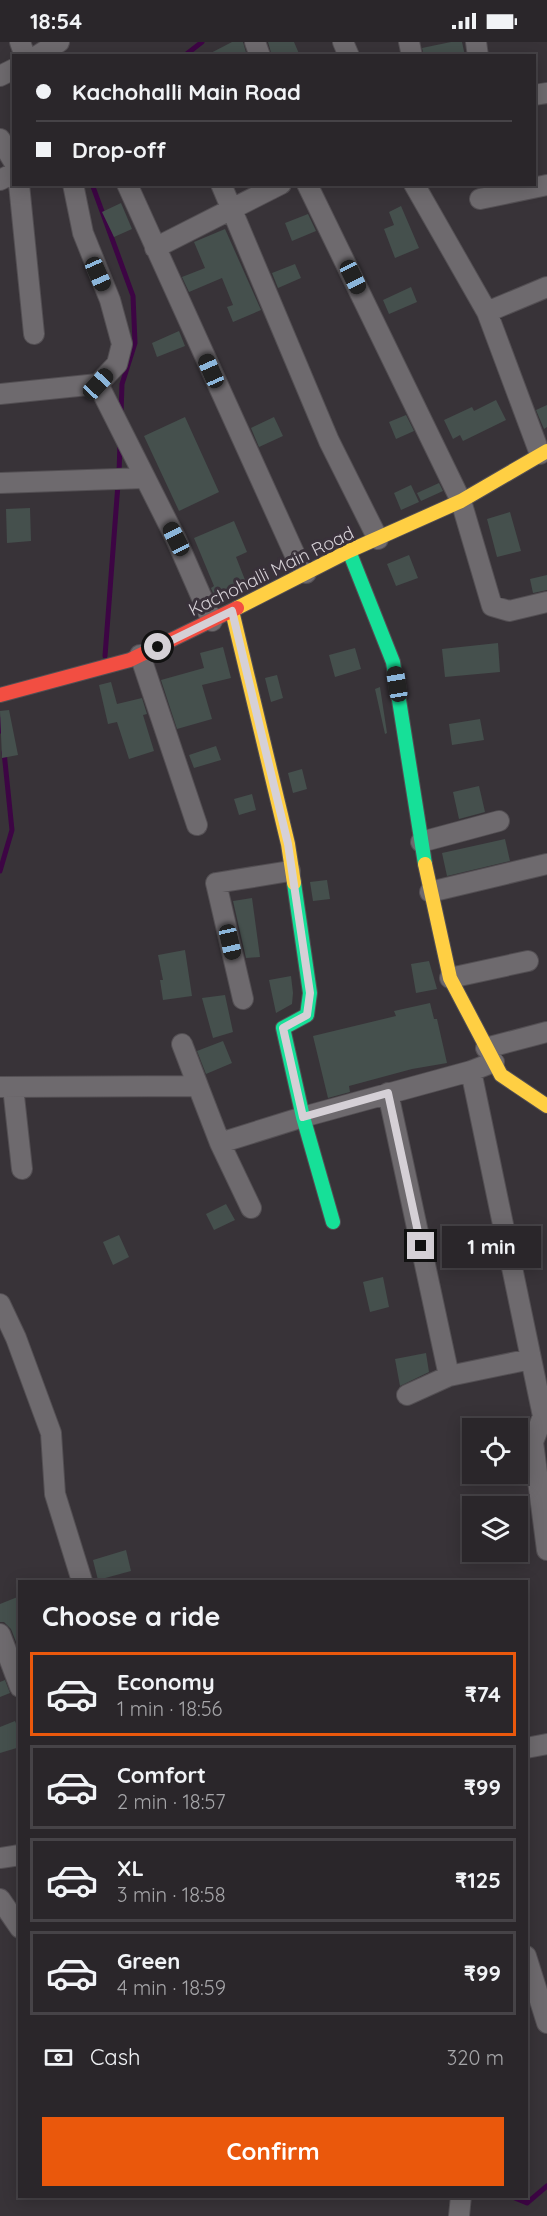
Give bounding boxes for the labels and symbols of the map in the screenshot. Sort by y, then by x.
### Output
car [82,254,114,294]
car [337,257,369,297]
car [195,351,227,391]
car [79,365,117,403]
car [160,519,192,559]
street label: Kachohalli Main Road [184,521,358,621]
route start [144,633,171,660]
car [385,665,409,703]
car [217,922,243,962]
callout: 1 min [442,1225,541,1267]
route end [407,1232,434,1259]

